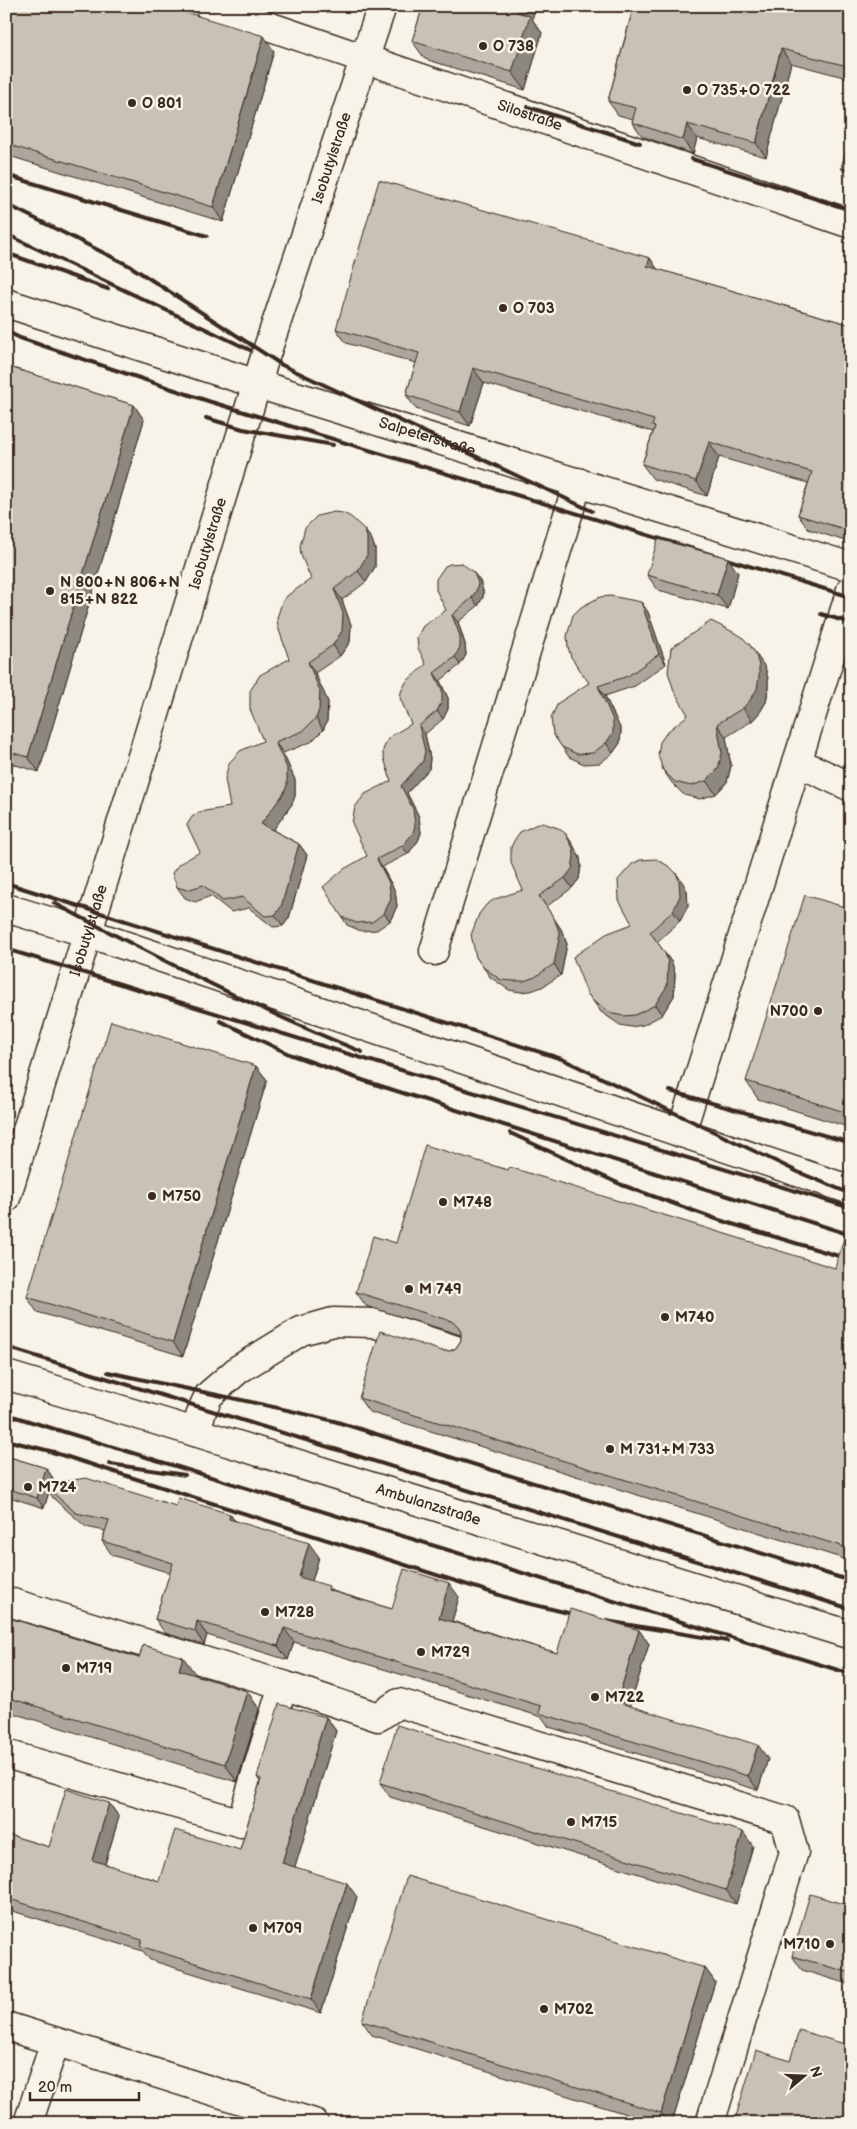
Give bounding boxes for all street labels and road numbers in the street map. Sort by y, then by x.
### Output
street label: Silostraße [495,96,565,135]
street label: Isobutylstraße [308,110,356,206]
street label: Salpeterstraße [377,413,478,461]
street label: Isobutylstraße [185,495,231,592]
street label: Isobutylstraße [66,882,112,979]
street label: Ambulanzstraße [374,1480,483,1530]

